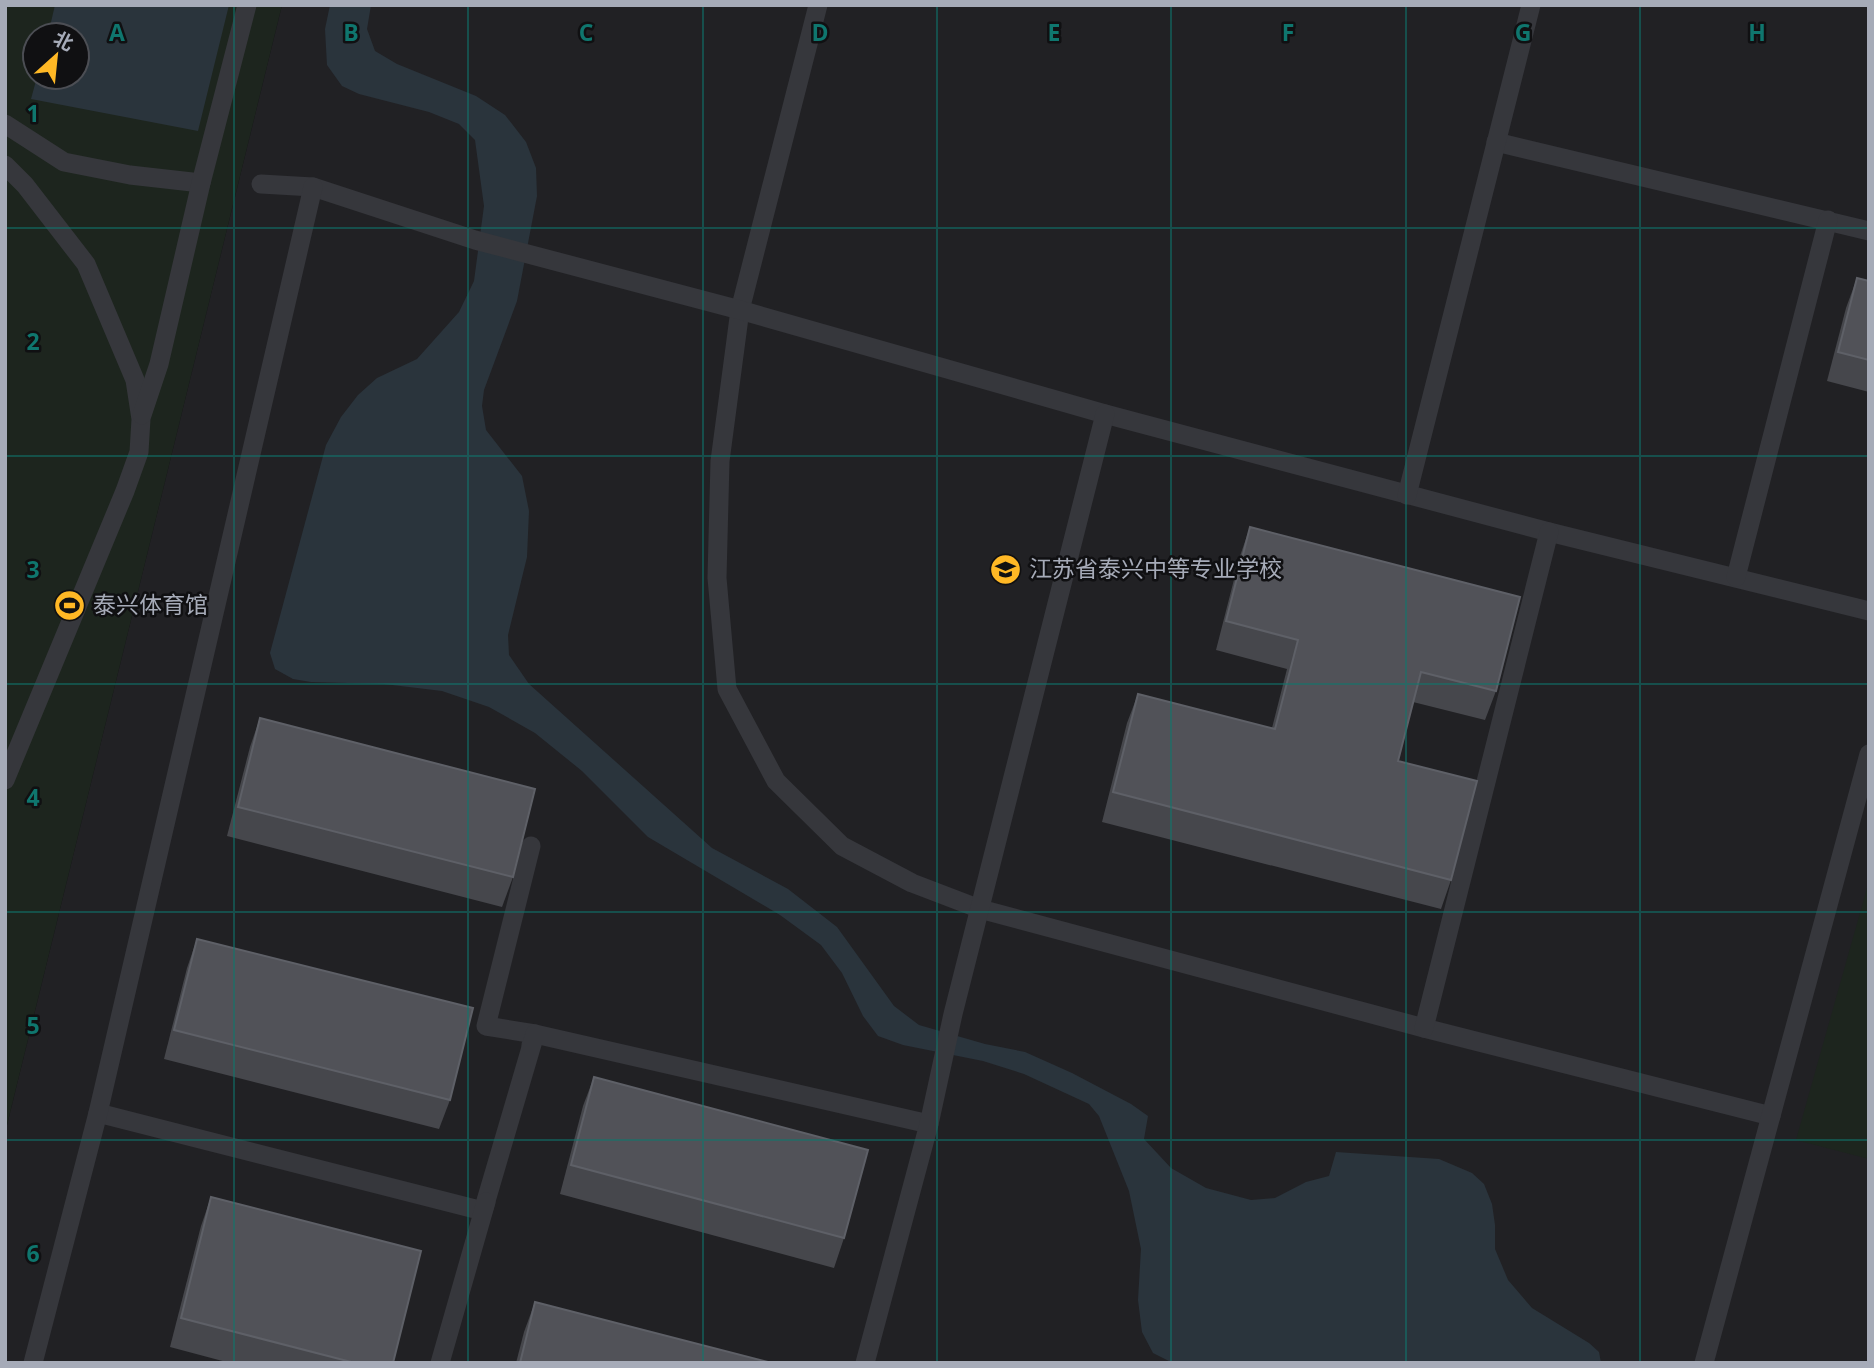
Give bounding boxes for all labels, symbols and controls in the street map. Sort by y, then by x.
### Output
text: A [109,16,125,48]
text: B [343,16,359,48]
text: C [579,16,593,48]
text: D [811,16,829,48]
text: E [1048,16,1060,48]
text: F [1282,16,1294,48]
text: G [1515,16,1531,48]
text: H [1748,16,1766,48]
north arrow [21,21,91,91]
text: 北 [49,25,78,57]
text: 1 [26,97,40,129]
text: 2 [26,325,40,357]
school or university icon: 江苏省泰兴中等专业学校 [989,552,1023,586]
place label: 江苏省泰兴中等专业学校 [1029,552,1282,584]
text: 3 [26,553,40,585]
sports icon: 泰兴体育馆 [53,588,87,622]
place label: 泰兴体育馆 [93,588,208,620]
text: 4 [26,781,40,813]
text: 5 [26,1009,40,1041]
text: 6 [26,1237,40,1269]

